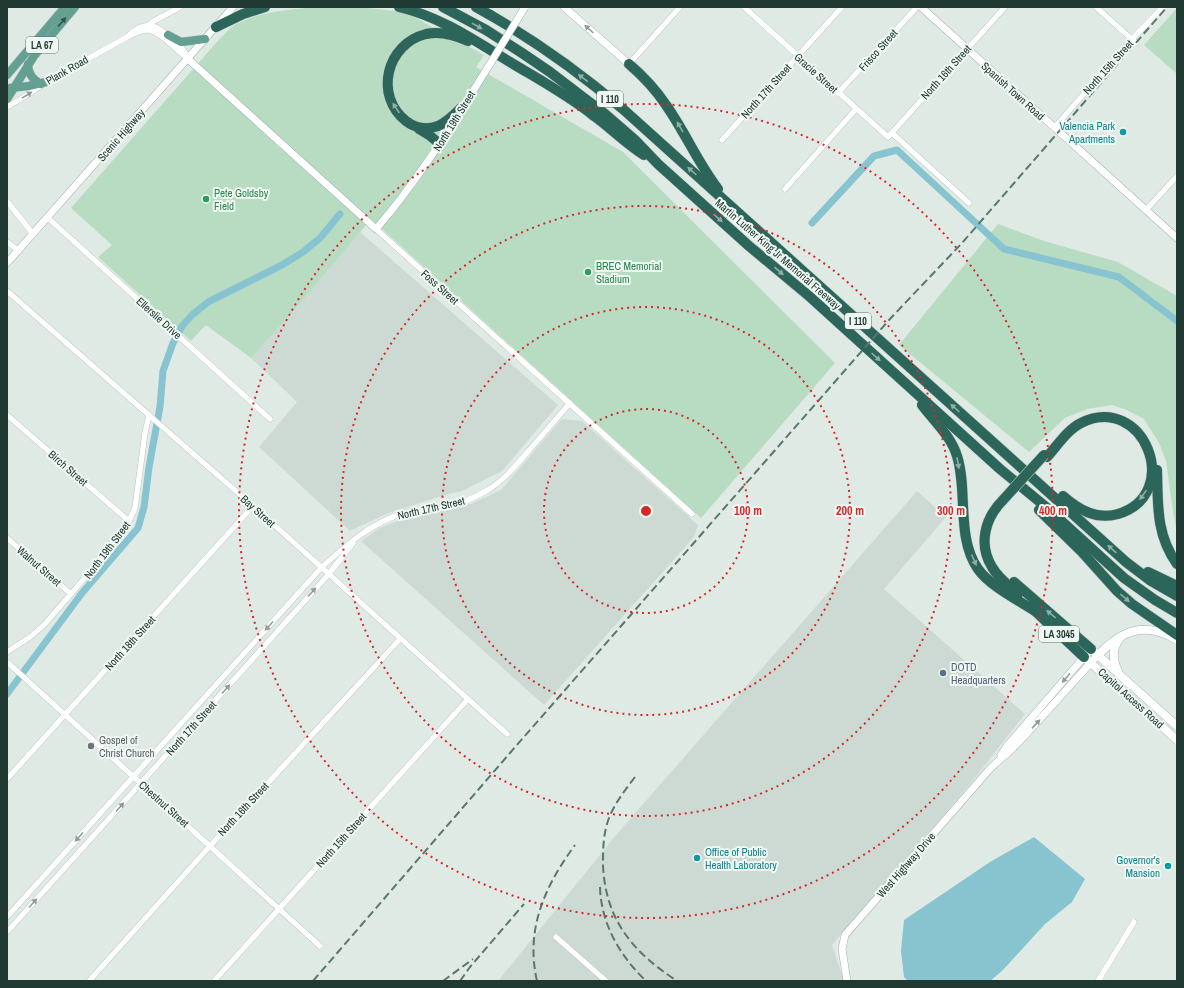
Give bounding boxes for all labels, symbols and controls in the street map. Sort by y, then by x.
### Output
one-way arrow [57,17,66,28]
one-way arrow [471,22,483,29]
one-way arrow [584,25,594,34]
street label: Frisco Street [856,26,901,74]
street label: North 15th Street [1080,36,1137,97]
road number: LA 67 [26,37,58,53]
street label: North 16th Street [918,41,975,102]
street label: Gracie Street [791,50,841,96]
street label: Plank Road [43,52,91,88]
street label: Spanish Town Road [978,59,1048,123]
street label: North 17th Street [738,60,795,121]
one-way arrow [578,73,589,82]
street label: North 19th Street [430,88,478,154]
one-way arrow [22,91,32,99]
road number: I 110 [597,91,623,107]
one-way arrow [392,102,399,114]
street label: Scenic Highway [94,105,148,164]
place label: Valencia Park Apartments [1060,119,1115,146]
one-way arrow [676,121,683,133]
marker: Valencia Park Apartments [1118,127,1128,137]
one-way arrow [687,167,698,176]
place label: Pete Goldsby Field [214,186,269,213]
marker: Pete Goldsby Field [201,194,211,204]
street label: Martin Luther King Jr Memorial Freeway [712,196,844,313]
one-way arrow [713,213,723,222]
place label: BREC Memorial Stadium [596,259,661,286]
street label: Foss Street [418,267,462,308]
marker: BREC Memorial Stadium [583,267,593,277]
one-way arrow [774,267,784,276]
street label: Ellerslie Drive [133,294,185,342]
road number: I 110 [845,313,871,329]
one-way arrow [871,353,881,362]
one-way arrow [950,403,961,412]
street label: Birch Street [45,447,91,489]
one-way arrow [955,457,961,469]
one-way arrow [1139,490,1147,500]
street label: Bay Street [238,492,279,531]
street label: North 17th Street [396,493,467,523]
text: 100 m [734,503,762,519]
text: 200 m [836,503,864,519]
text: 300 m [937,503,965,519]
text: 400 m [1039,503,1067,519]
centre of rings [639,504,653,518]
street label: North 19th Street [81,518,134,582]
street label: Walnut Street [14,543,64,589]
one-way arrow [1107,544,1117,553]
one-way arrow [971,555,977,566]
one-way arrow [308,587,317,598]
one-way arrow [1119,593,1130,602]
one-way arrow [1046,609,1056,619]
street label: North 18th Street [102,612,159,673]
one-way arrow [265,622,274,631]
road number: LA 3045 [1039,626,1079,642]
place label: DOTD Headquarters [951,660,1006,687]
street label: Capitol Access Road [1095,665,1167,731]
marker: DOTD Headquarters [938,668,948,678]
one-way arrow [1061,673,1070,684]
one-way arrow [221,684,230,694]
street label: North 17th Street [163,697,220,758]
one-way arrow [1031,719,1040,728]
place label: Gospel of Christ Church [99,733,155,760]
marker: Gospel of Christ Church [86,741,96,751]
street label: Chestnut Street [136,778,192,830]
street label: North 16th Street [214,779,272,839]
one-way arrow [116,802,125,812]
street label: North 15th Street [313,809,370,870]
street label: West Highway Drive [874,829,938,901]
one-way arrow [74,832,83,842]
place label: Office of Public Health Laboratory [705,845,777,872]
marker: Office of Public Health Laboratory [692,853,702,863]
place label: Governor's Mansion [1116,853,1160,880]
marker: Governor's Mansion [1163,861,1173,871]
one-way arrow [28,899,37,908]

